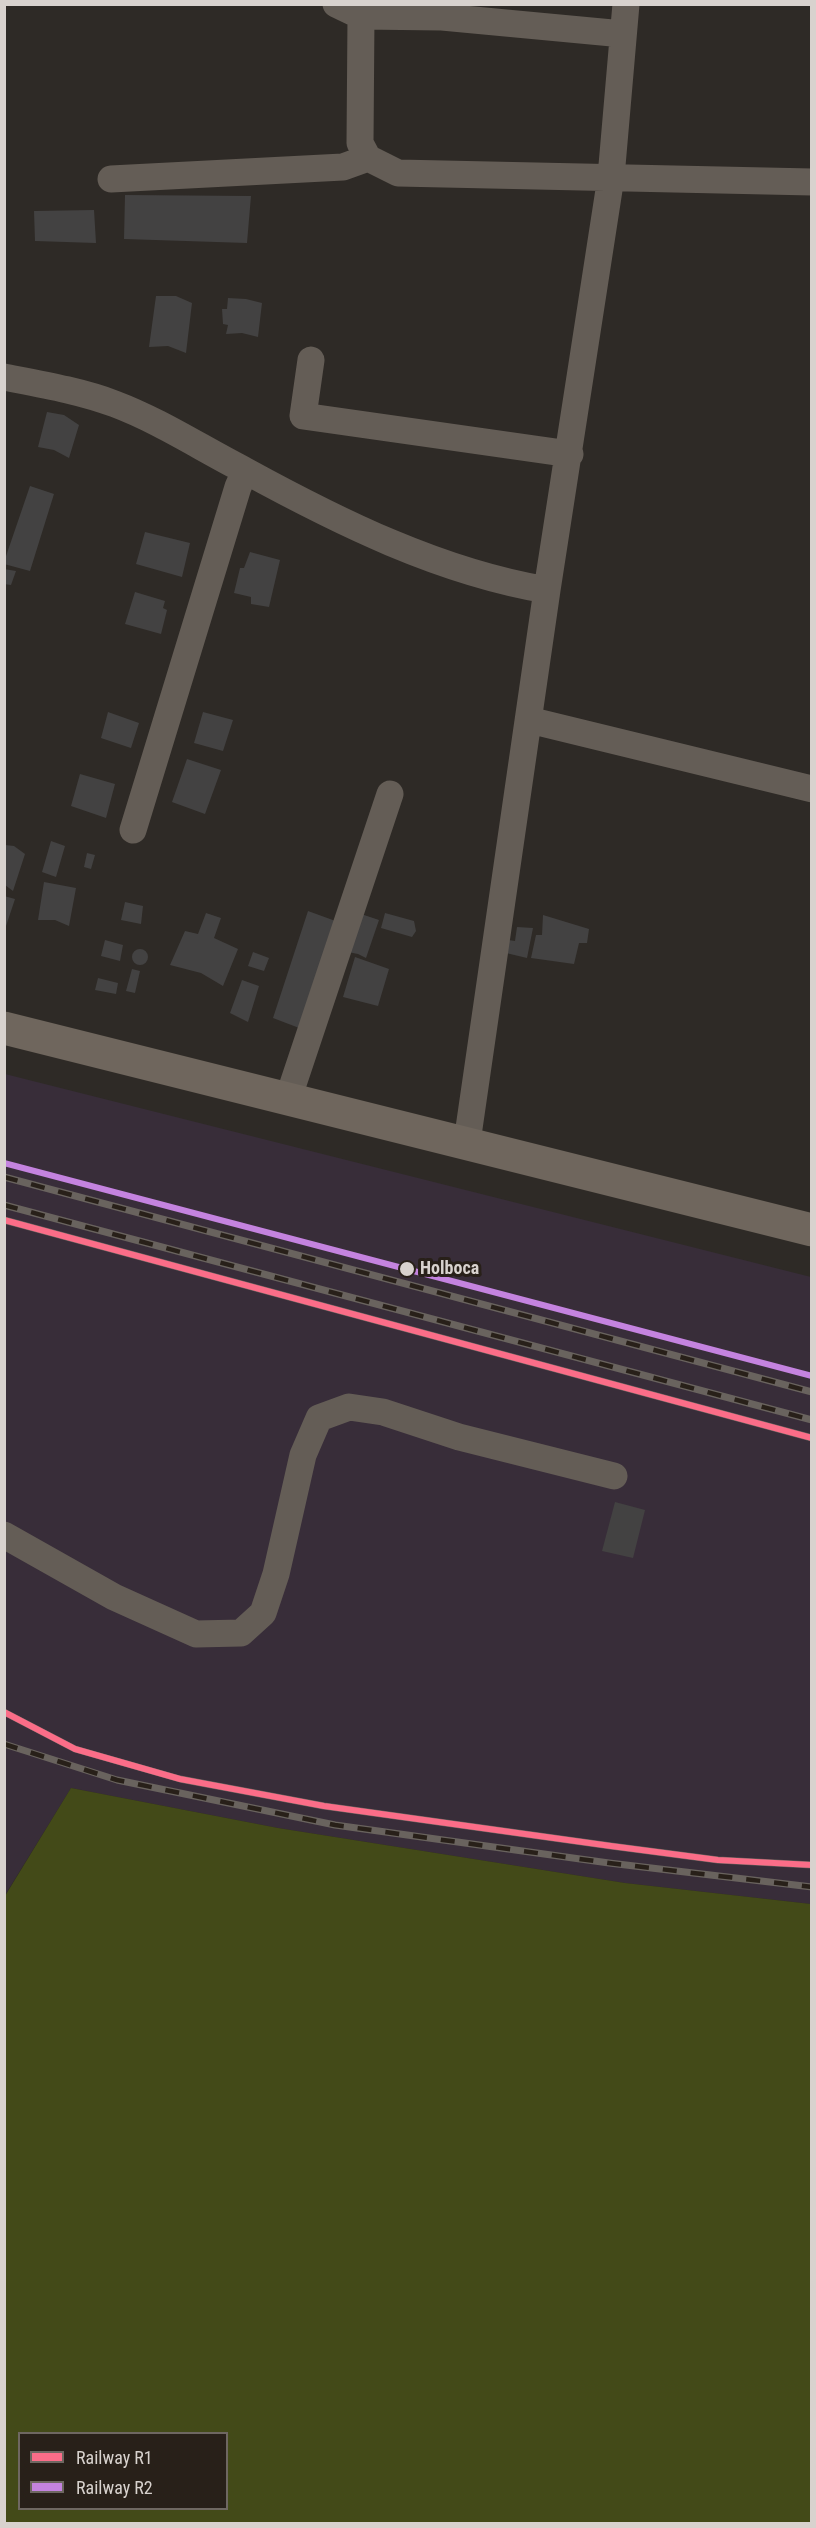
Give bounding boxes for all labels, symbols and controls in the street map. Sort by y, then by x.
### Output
place label: Holboca [420,1258,479,1280]
marker: Holboca [398,1260,416,1278]
legend [18,2432,228,2510]
text: Railway R1 [76,2447,153,2468]
text: Railway R2 [76,2477,153,2498]

